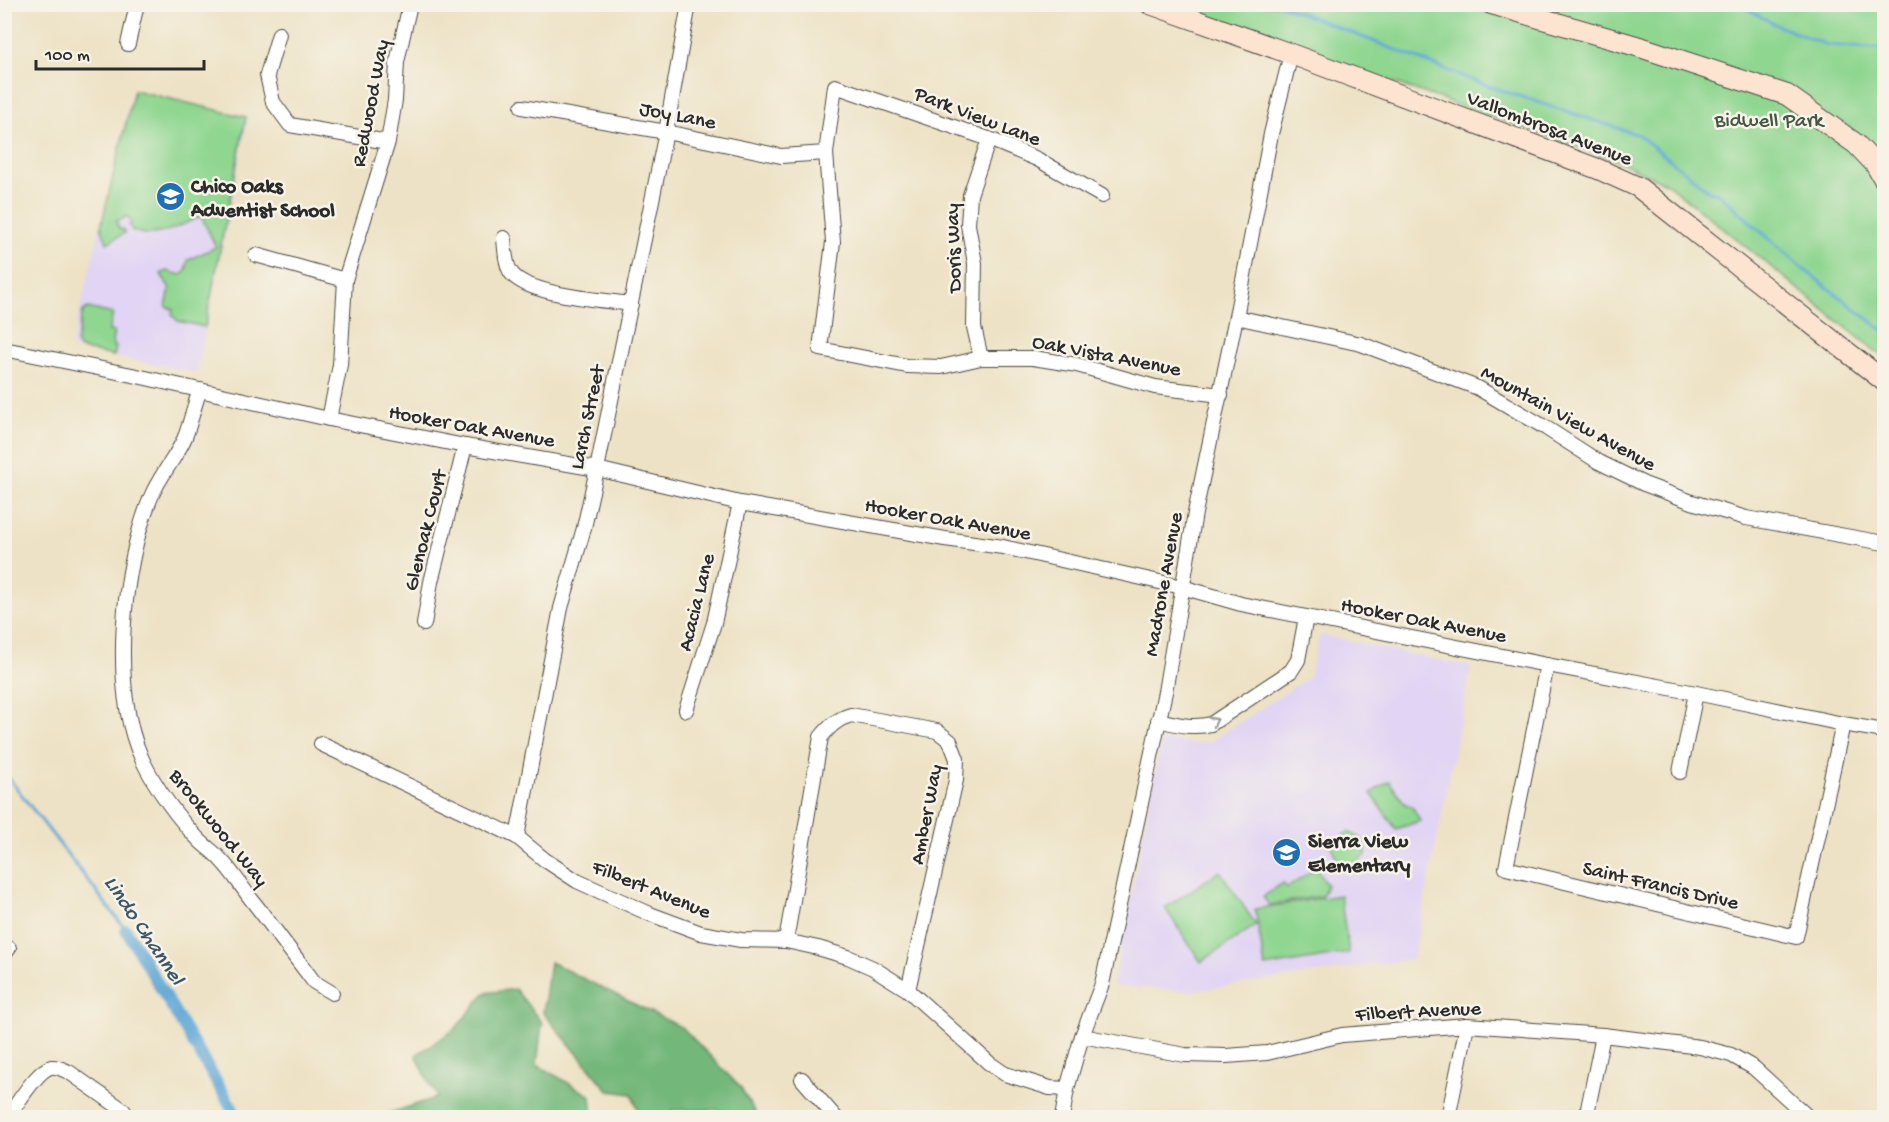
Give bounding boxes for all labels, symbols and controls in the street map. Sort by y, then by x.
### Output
scale bar [36,33,204,71]
street label: Redwood Way [348,38,397,170]
text: 100 m [44,46,90,67]
street label: Park View Lane [909,82,1045,154]
street label: Vallombrosa Avenue [1461,87,1636,174]
street label: Joy Lane [637,98,719,137]
park label: Bidwell Park [1714,110,1826,135]
place label: Chico Oaks Adventist School [190,176,335,225]
school or university icon: Chico Oaks Adventist School [154,181,186,213]
street label: Doris Way [941,203,970,295]
street label: Oak Vista Avenue [1030,331,1184,384]
street label: Larch Street [566,361,613,472]
street label: Mountain View Avenue [1475,361,1660,479]
street label: Hooker Oak Avenue [386,402,558,456]
street label: Glenoak Court [400,465,455,594]
street label: Hooker Oak Avenue [862,495,1034,549]
street label: Madrone Avenue [1140,509,1191,659]
street label: Acacia Lane [674,550,723,654]
street label: Hooker Oak Avenue [1338,594,1509,651]
one-way arrow [1208,717,1219,728]
street label: Amber Way [906,762,950,867]
street label: Brookwood Way [161,764,272,893]
place label: Sierra View Elementary [1308,831,1411,880]
school or university icon: Sierra View Elementary [1271,836,1303,868]
street label: Filbert Avenue [587,856,715,927]
street label: Saint Francis Drive [1580,857,1742,918]
water label: Lindo Channel [97,872,189,992]
street label: Filbert Avenue [1354,998,1483,1029]

